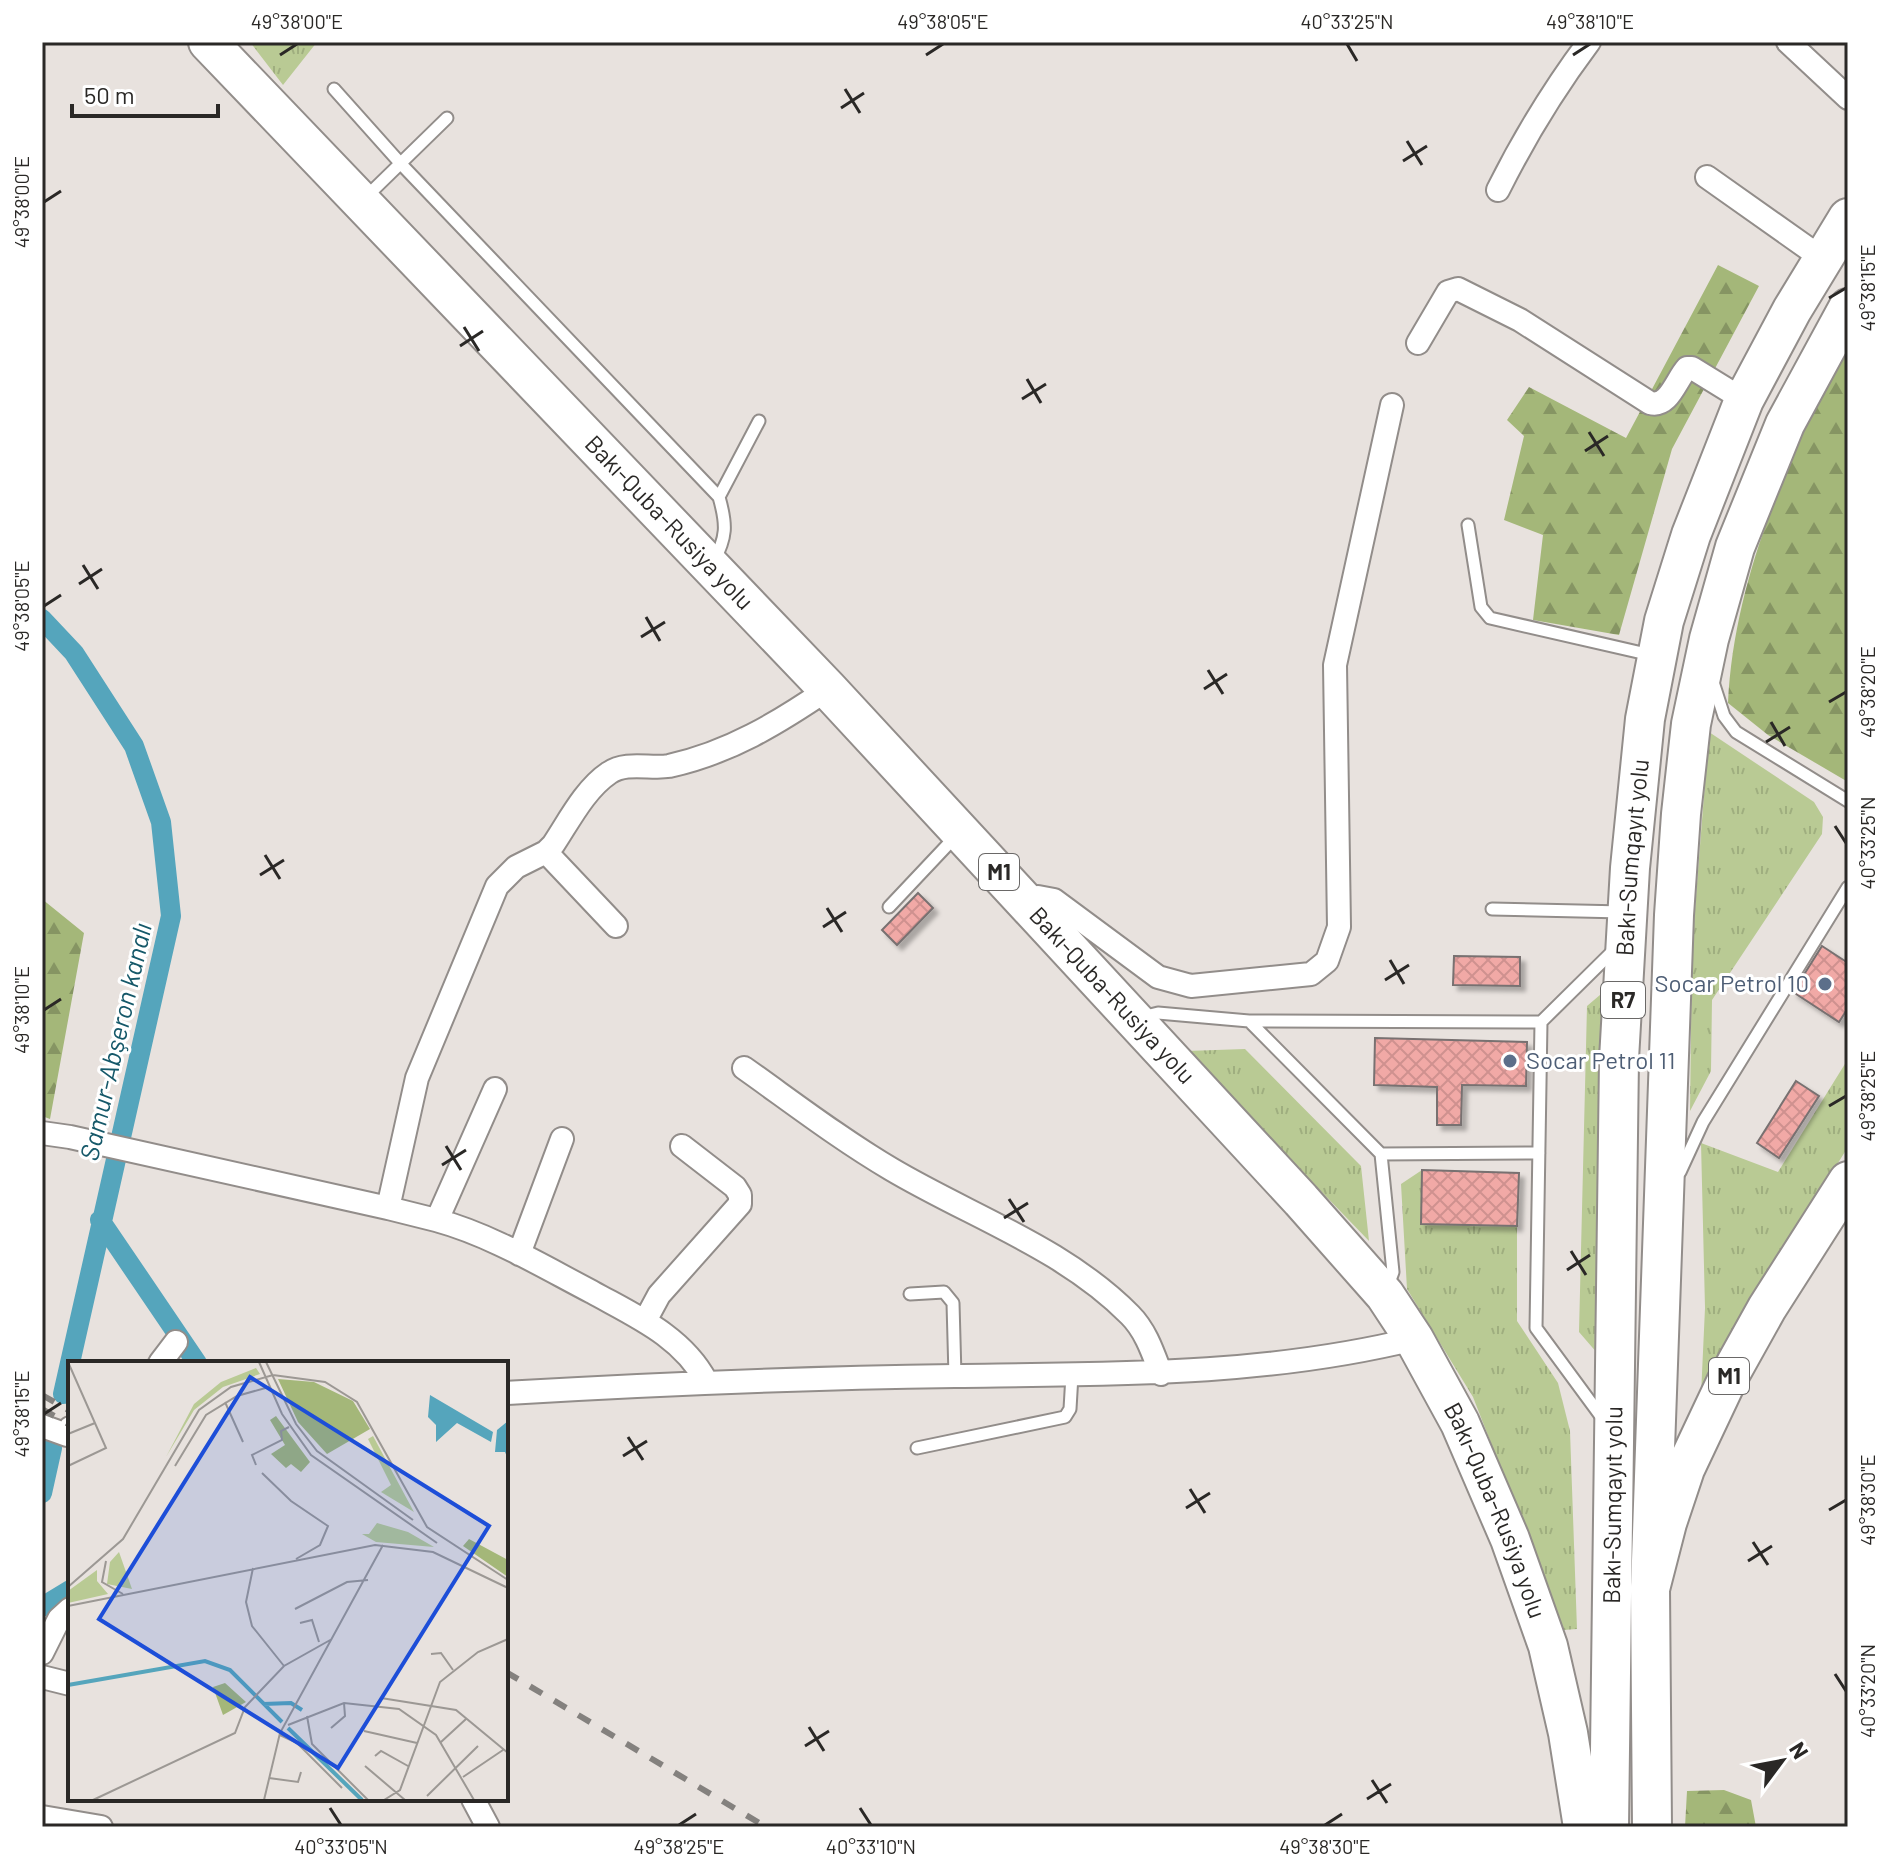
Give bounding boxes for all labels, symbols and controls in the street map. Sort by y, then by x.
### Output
text: 49°38'00"E [251,9,343,33]
text: 49°38'05"E [897,9,989,33]
text: 40°33'25"N [1301,9,1393,33]
text: 49°38'10"E [1546,9,1634,33]
scale bar [72,68,218,118]
text: 50 m [84,80,135,109]
text: 49°38'00"E [9,156,33,248]
text: 49°38'15"E [1855,244,1879,332]
street label: Bakı-Quba-Rusiya yolu [580,429,760,615]
text: 49°38'05"E [9,560,33,652]
text: 49°38'20"E [1855,646,1879,738]
street label: Bakı-Sumqayıt yolu [1609,757,1654,957]
text: 40°33'25"N [1855,797,1879,889]
road number: M1 [979,854,1019,890]
street label: Bakı-Quba-Rusiya yolu [1024,900,1202,1089]
water label: Samur-Abşeron kanalı [72,920,157,1163]
text: 49°38'10"E [9,966,33,1054]
place label: Socar Petrol 10 [1655,968,1809,997]
marker: Socar Petrol 10 [1816,975,1834,993]
road number: R7 [1601,982,1645,1018]
place label: Socar Petrol 11 [1526,1045,1675,1074]
text: 49°38'25"E [1855,1051,1879,1141]
marker: Socar Petrol 11 [1501,1052,1519,1070]
road number: M1 [1709,1358,1749,1394]
inset map [68,1361,508,1801]
text: 49°38'15"E [9,1370,33,1458]
street label: Bakı-Quba-Rusiya yolu [1439,1397,1553,1622]
street label: Bakı-Sumqayıt yolu [1596,1406,1627,1604]
text: 49°38'30"E [1855,1454,1879,1546]
text: 40°33'20"N [1855,1644,1879,1738]
north arrow [1742,1721,1822,1801]
text: N [1785,1737,1815,1763]
text: 40°33'05"N [294,1834,388,1858]
text: 49°38'25"E [634,1834,724,1858]
text: 40°33'10"N [826,1834,916,1858]
text: 49°38'30"E [1279,1834,1371,1858]

